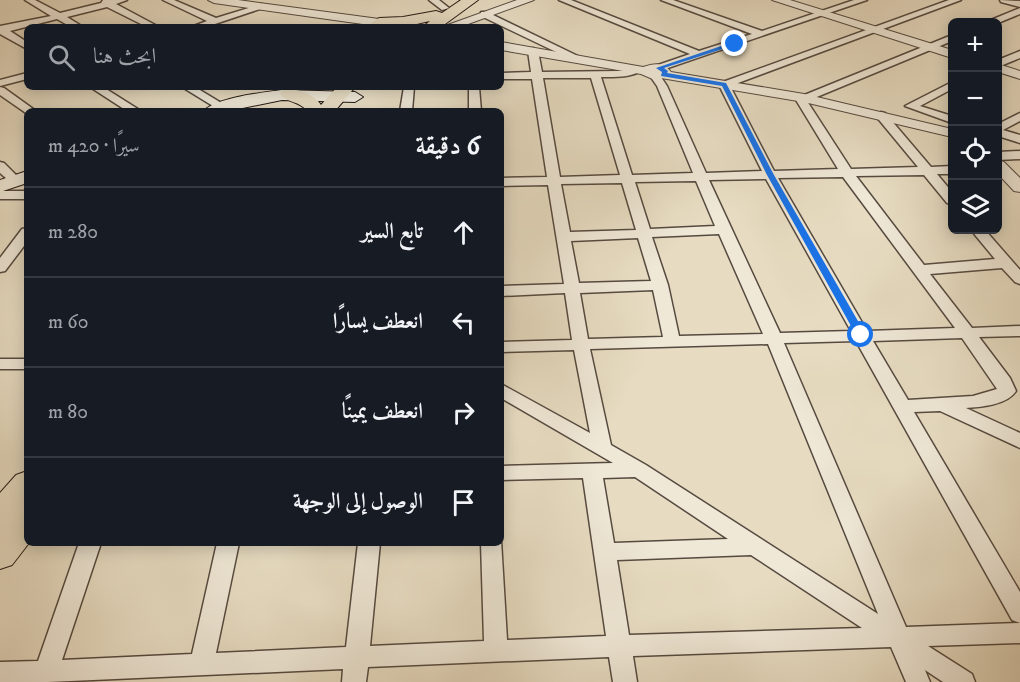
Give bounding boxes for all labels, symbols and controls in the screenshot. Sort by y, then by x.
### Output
map controls [948,18,1002,234]
button: + [948,18,1002,72]
search box [24,24,504,90]
route end [721,30,747,56]
icon: search [45,41,78,74]
text: ابحث هنا [93,43,156,70]
button: − [948,72,1002,126]
button: locate [948,126,1002,180]
text: 6 دقيقة [415,130,480,163]
text: سيرًا · 420 m [48,134,140,159]
button: layers [948,180,1002,234]
icon: ahead [447,216,480,249]
text: تابع السير [361,218,423,245]
text: 280 m [48,220,98,245]
icon: left [447,306,480,339]
text: انعطف يسارًا [333,308,423,335]
text: 60 m [48,310,89,335]
route start [847,321,873,347]
icon: right [447,396,480,429]
text: انعطف يمينًا [342,398,423,425]
text: 80 m [48,400,88,425]
icon: arrive [447,486,480,519]
text: الوصول إلى الوجهة [293,488,423,515]

